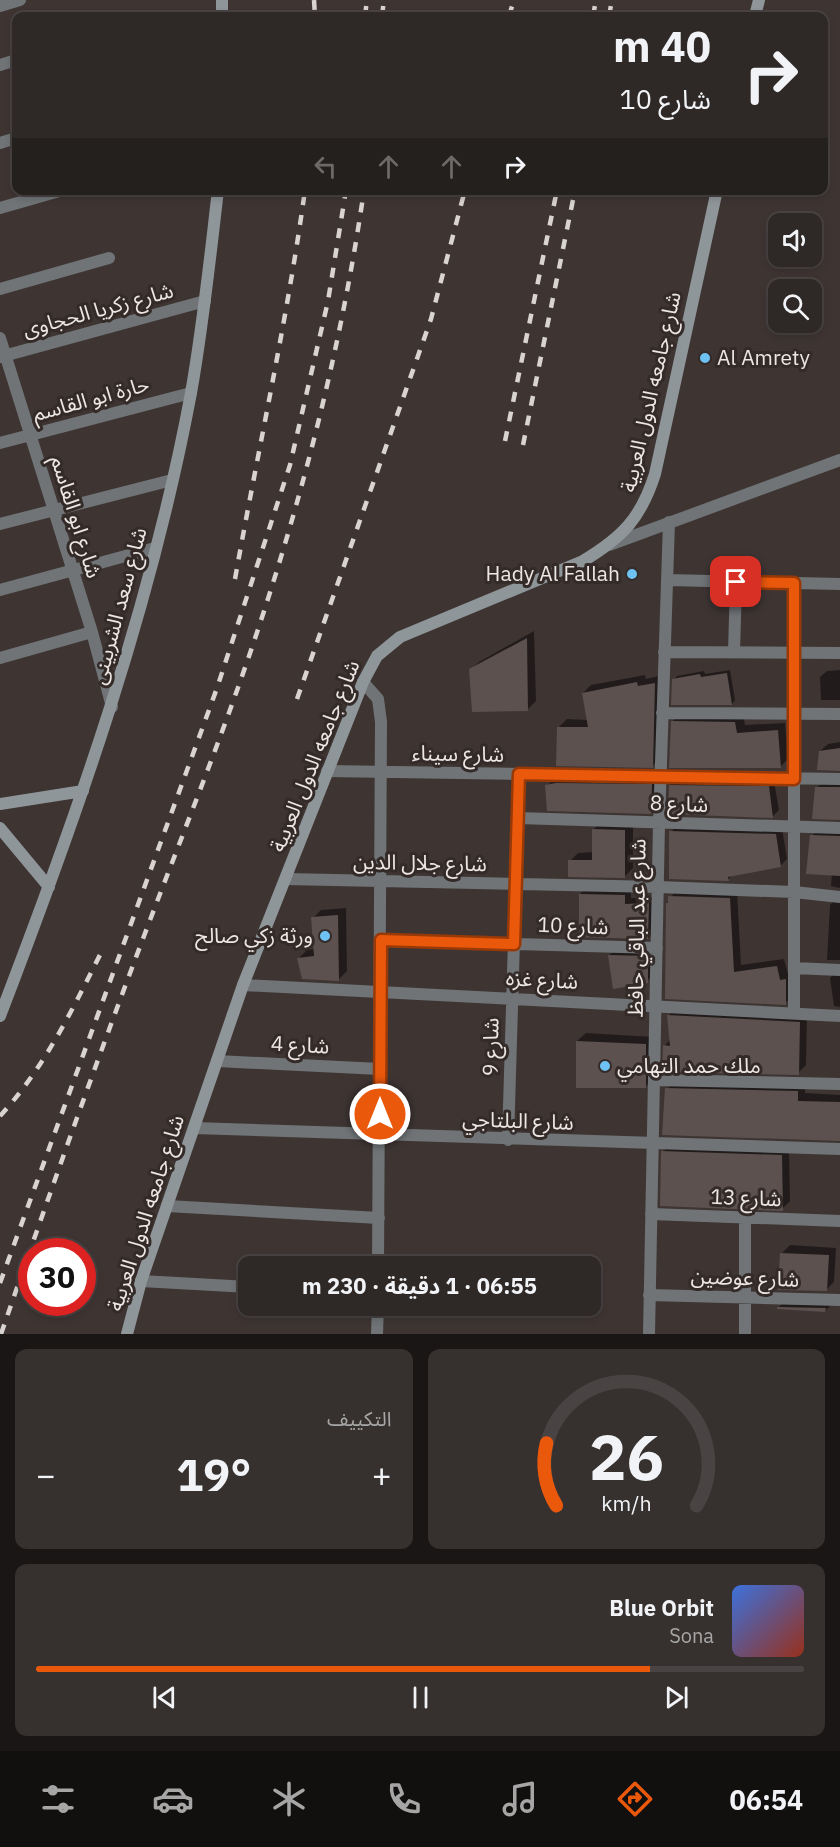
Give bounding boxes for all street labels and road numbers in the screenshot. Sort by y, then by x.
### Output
street label: شارع زكريا الحجاوى [19,275,177,345]
street label: شارع جامعه الدول العربية [613,289,689,495]
street label: حارة ابو القاسم [29,369,153,429]
street label: شارع ابو القاسم [43,452,109,582]
street label: شارع سعد الشربينى [84,524,154,688]
street label: شارع جامعه الدول العربية [263,655,367,857]
street label: شارع سيناء [412,738,504,770]
street label: شارع 8 [649,788,709,820]
street label: شارع عبد الباقي حافظ [620,838,654,1018]
street label: شارع جلال الدين [353,847,487,879]
street label: شارع 10 [537,910,609,942]
street label: شارع غزه [505,963,579,997]
street label: شارع 9 [475,1017,507,1077]
street label: شارع 4 [270,1028,330,1062]
street label: شارع البلتاجي [462,1104,574,1139]
street label: شارع جامعه الدول العربية [100,1111,192,1315]
street label: شارع 13 [710,1182,782,1214]
street label: شارع عوضين [690,1261,800,1295]

